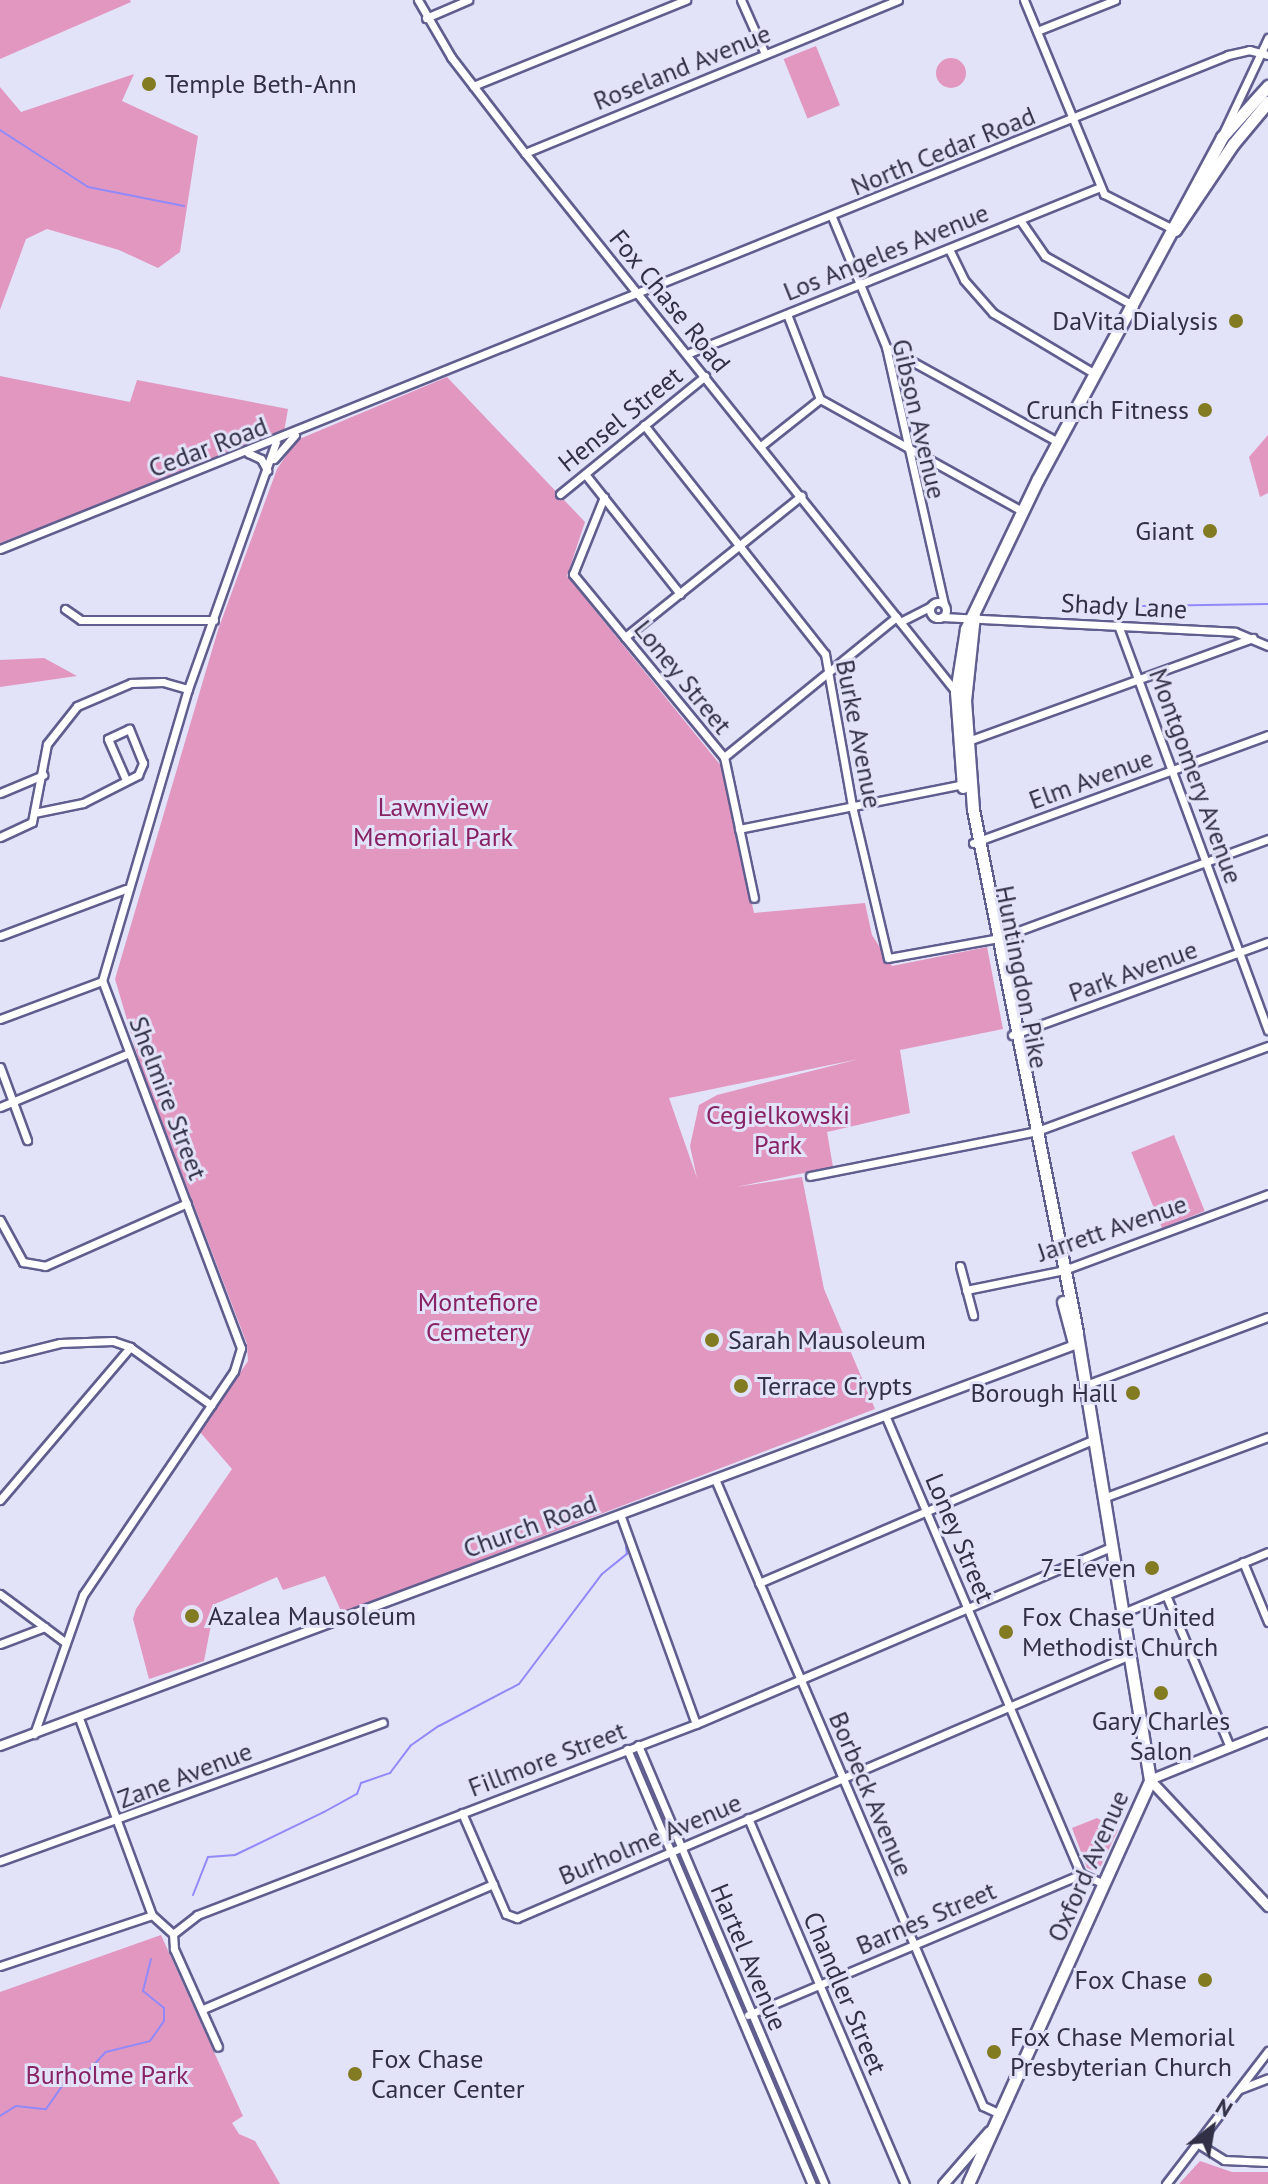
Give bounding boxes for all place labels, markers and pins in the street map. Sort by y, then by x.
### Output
place label: Temple Beth-Ann [165,68,357,100]
marker: Temple Beth-Ann [140,75,158,93]
place label: DaVita Dialysis [1052,305,1218,337]
marker: DaVita Dialysis [1225,310,1247,332]
place label: Crunch Fitness [1026,394,1189,426]
marker: Crunch Fitness [1196,401,1214,419]
place label: Giant [1135,515,1194,547]
marker: Giant [1201,522,1219,540]
place label: Sarah Mausoleum [728,1324,926,1356]
marker: Sarah Mausoleum [703,1331,721,1349]
place label: Terrace Crypts [757,1370,912,1402]
marker: Terrace Crypts [732,1377,750,1395]
place label: Borough Hall [970,1377,1117,1409]
marker: Borough Hall [1124,1384,1142,1402]
place label: 7-Eleven [1040,1552,1136,1584]
marker: 7-Eleven [1143,1559,1161,1577]
place label: Azalea Mausoleum [208,1600,416,1632]
place label: Fox Chase United Methodist Church [1022,1601,1218,1662]
marker: Azalea Mausoleum [183,1607,201,1625]
marker: Fox Chase United Methodist Church [997,1623,1015,1641]
marker: Gary Charles Salon [1152,1684,1170,1702]
place label: Gary Charles Salon [1091,1705,1231,1766]
place label: Fox Chase [1074,1964,1187,1996]
marker: Fox Chase [1194,1969,1216,1991]
place label: Fox Chase Memorial Presbyterian Church [1010,2021,1235,2082]
place label: Fox Chase Cancer Center [371,2043,525,2104]
marker: Fox Chase Memorial Presbyterian Church [985,2043,1003,2061]
marker: Fox Chase Cancer Center [346,2065,364,2083]

